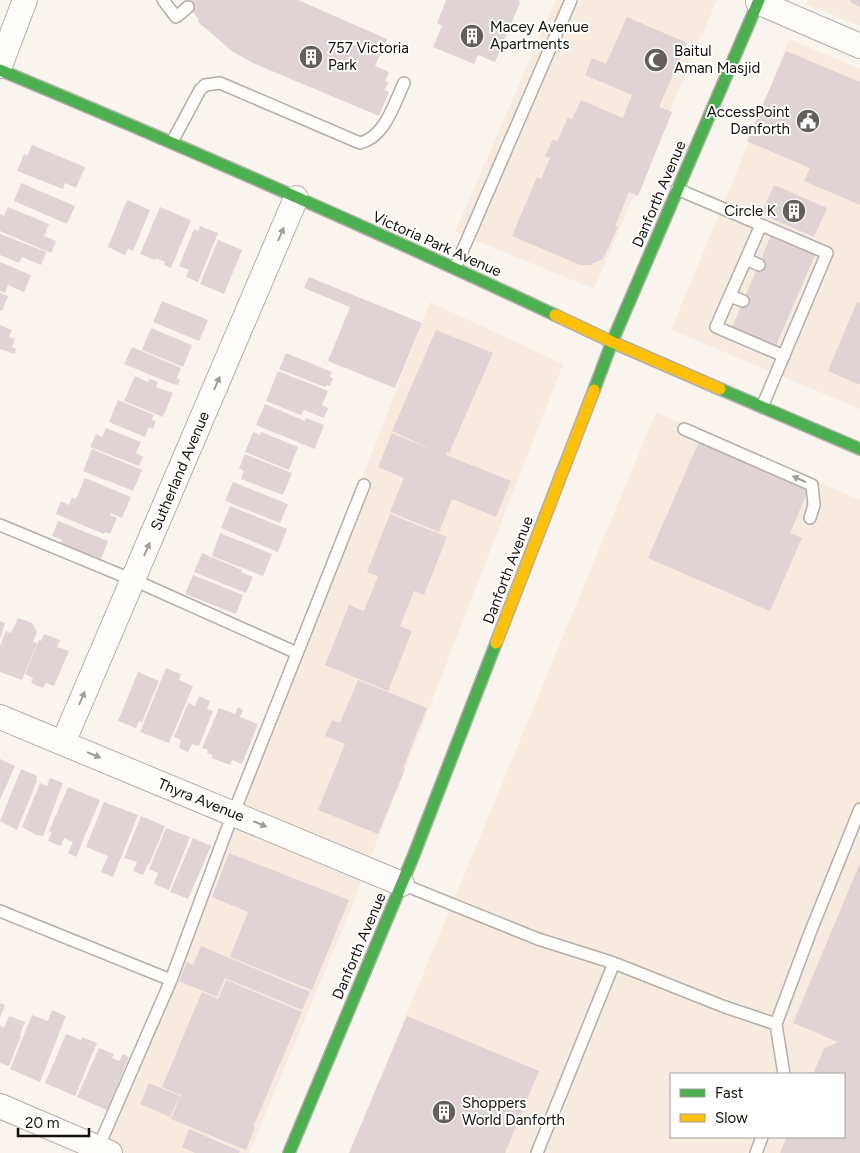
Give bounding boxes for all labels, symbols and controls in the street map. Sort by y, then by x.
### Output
place label: Macey Avenue Apartments [490,18,589,53]
building icon: Macey Avenue Apartments [459,23,485,49]
place label: 757 Victoria Park [328,39,409,74]
place label: Baitul Aman Masjid [674,42,760,77]
building icon: 757 Victoria Park [298,44,324,70]
mosque icon: Baitul Aman Masjid [643,47,669,73]
place label: AccessPoint Danforth [707,103,790,138]
public building icon: AccessPoint Danforth [795,108,821,134]
street label: Danforth Avenue [628,138,690,250]
building icon: Circle K [781,198,807,224]
place label: Circle K [724,202,777,220]
street label: Victoria Park Avenue [370,207,504,281]
one-way arrow [277,227,285,241]
one-way arrow [214,376,222,390]
street label: Sutherland Avenue [147,409,213,533]
one-way arrow [792,475,806,483]
street label: Danforth Avenue [479,514,537,626]
one-way arrow [143,542,151,556]
one-way arrow [79,691,87,705]
one-way arrow [86,752,101,760]
street label: Thyra Avenue [155,774,247,826]
one-way arrow [253,821,267,829]
street label: Danforth Avenue [328,890,390,1002]
legend [670,1073,845,1138]
text: Fast [715,1084,744,1102]
place label: Shoppers World Danforth [462,1094,565,1129]
building icon: Shoppers World Danforth [431,1099,457,1125]
scale bar [18,1106,89,1138]
text: Slow [715,1109,748,1127]
text: 20 m [25,1114,59,1132]

